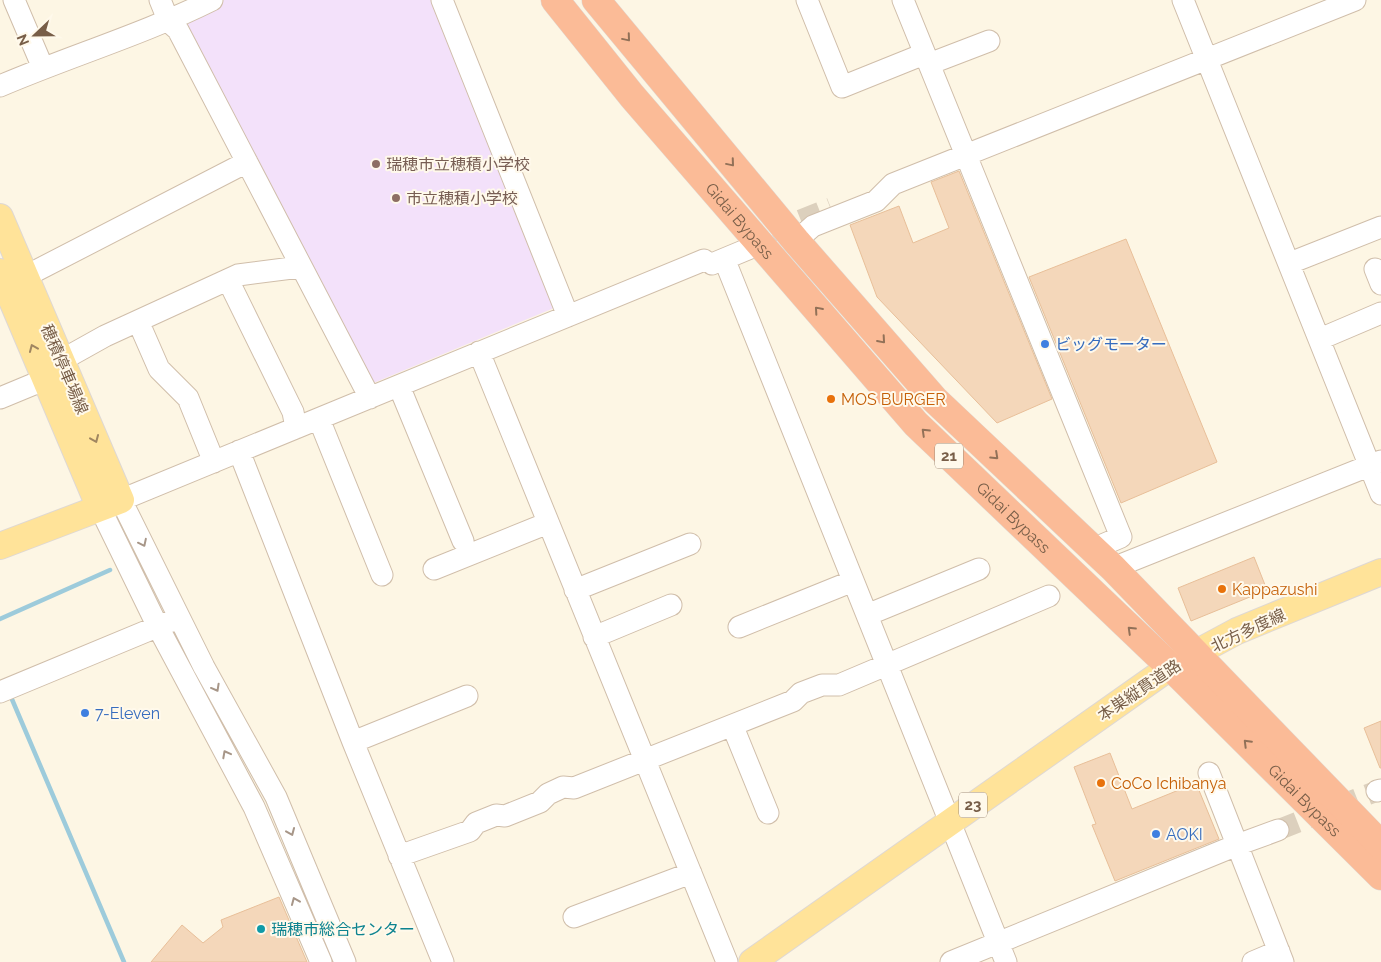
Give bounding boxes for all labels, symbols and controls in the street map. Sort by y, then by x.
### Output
north arrow [10,10,60,60]
text: N [14,32,32,48]
one-way arrow [622,32,631,41]
place label: 瑞穂市立穂積小学校 [386,155,530,174]
one-way arrow [726,157,735,166]
marker: 瑞穂市立穂積小学校 [370,158,382,170]
street label: Gidai Bypass [701,179,778,263]
place label: 市立穂積小学校 [406,189,518,208]
marker: 市立穂積小学校 [390,192,402,204]
one-way arrow [815,307,824,316]
street label: 穂積停車場線 [37,321,92,417]
one-way arrow [876,334,885,343]
place label: ビッグモーター [1055,335,1167,354]
marker: ビッグモーター [1039,338,1051,350]
one-way arrow [28,344,39,353]
place label: MOS BURGER [841,390,946,409]
marker: MOS BURGER [825,393,837,405]
one-way arrow [922,429,931,438]
one-way arrow [88,434,99,443]
road number: 21 [935,444,963,468]
one-way arrow [989,450,998,459]
street label: Gidai Bypass [973,478,1054,557]
one-way arrow [137,538,147,547]
place label: Kappazushi [1232,580,1317,599]
marker: Kappazushi [1216,583,1228,595]
street label: 北方多度線 [1208,605,1288,656]
one-way arrow [1127,627,1136,636]
street label: 本巣縦貫道路 [1094,656,1184,725]
one-way arrow [210,683,220,692]
place label: 7-Eleven [95,704,160,723]
marker: 7-Eleven [79,707,91,719]
one-way arrow [1243,740,1252,749]
one-way arrow [222,750,232,759]
street label: Gidai Bypass [1264,760,1345,841]
place label: CoCo Ichibanya [1111,774,1226,793]
marker: CoCo Ichibanya [1095,777,1107,789]
road number: 23 [959,792,987,818]
place label: AOKI [1166,825,1203,844]
one-way arrow [285,827,296,836]
marker: AOKI [1150,828,1162,840]
one-way arrow [291,897,302,906]
place label: 瑞穂市総合センター [271,920,415,939]
marker: 瑞穂市総合センター [255,923,267,935]

